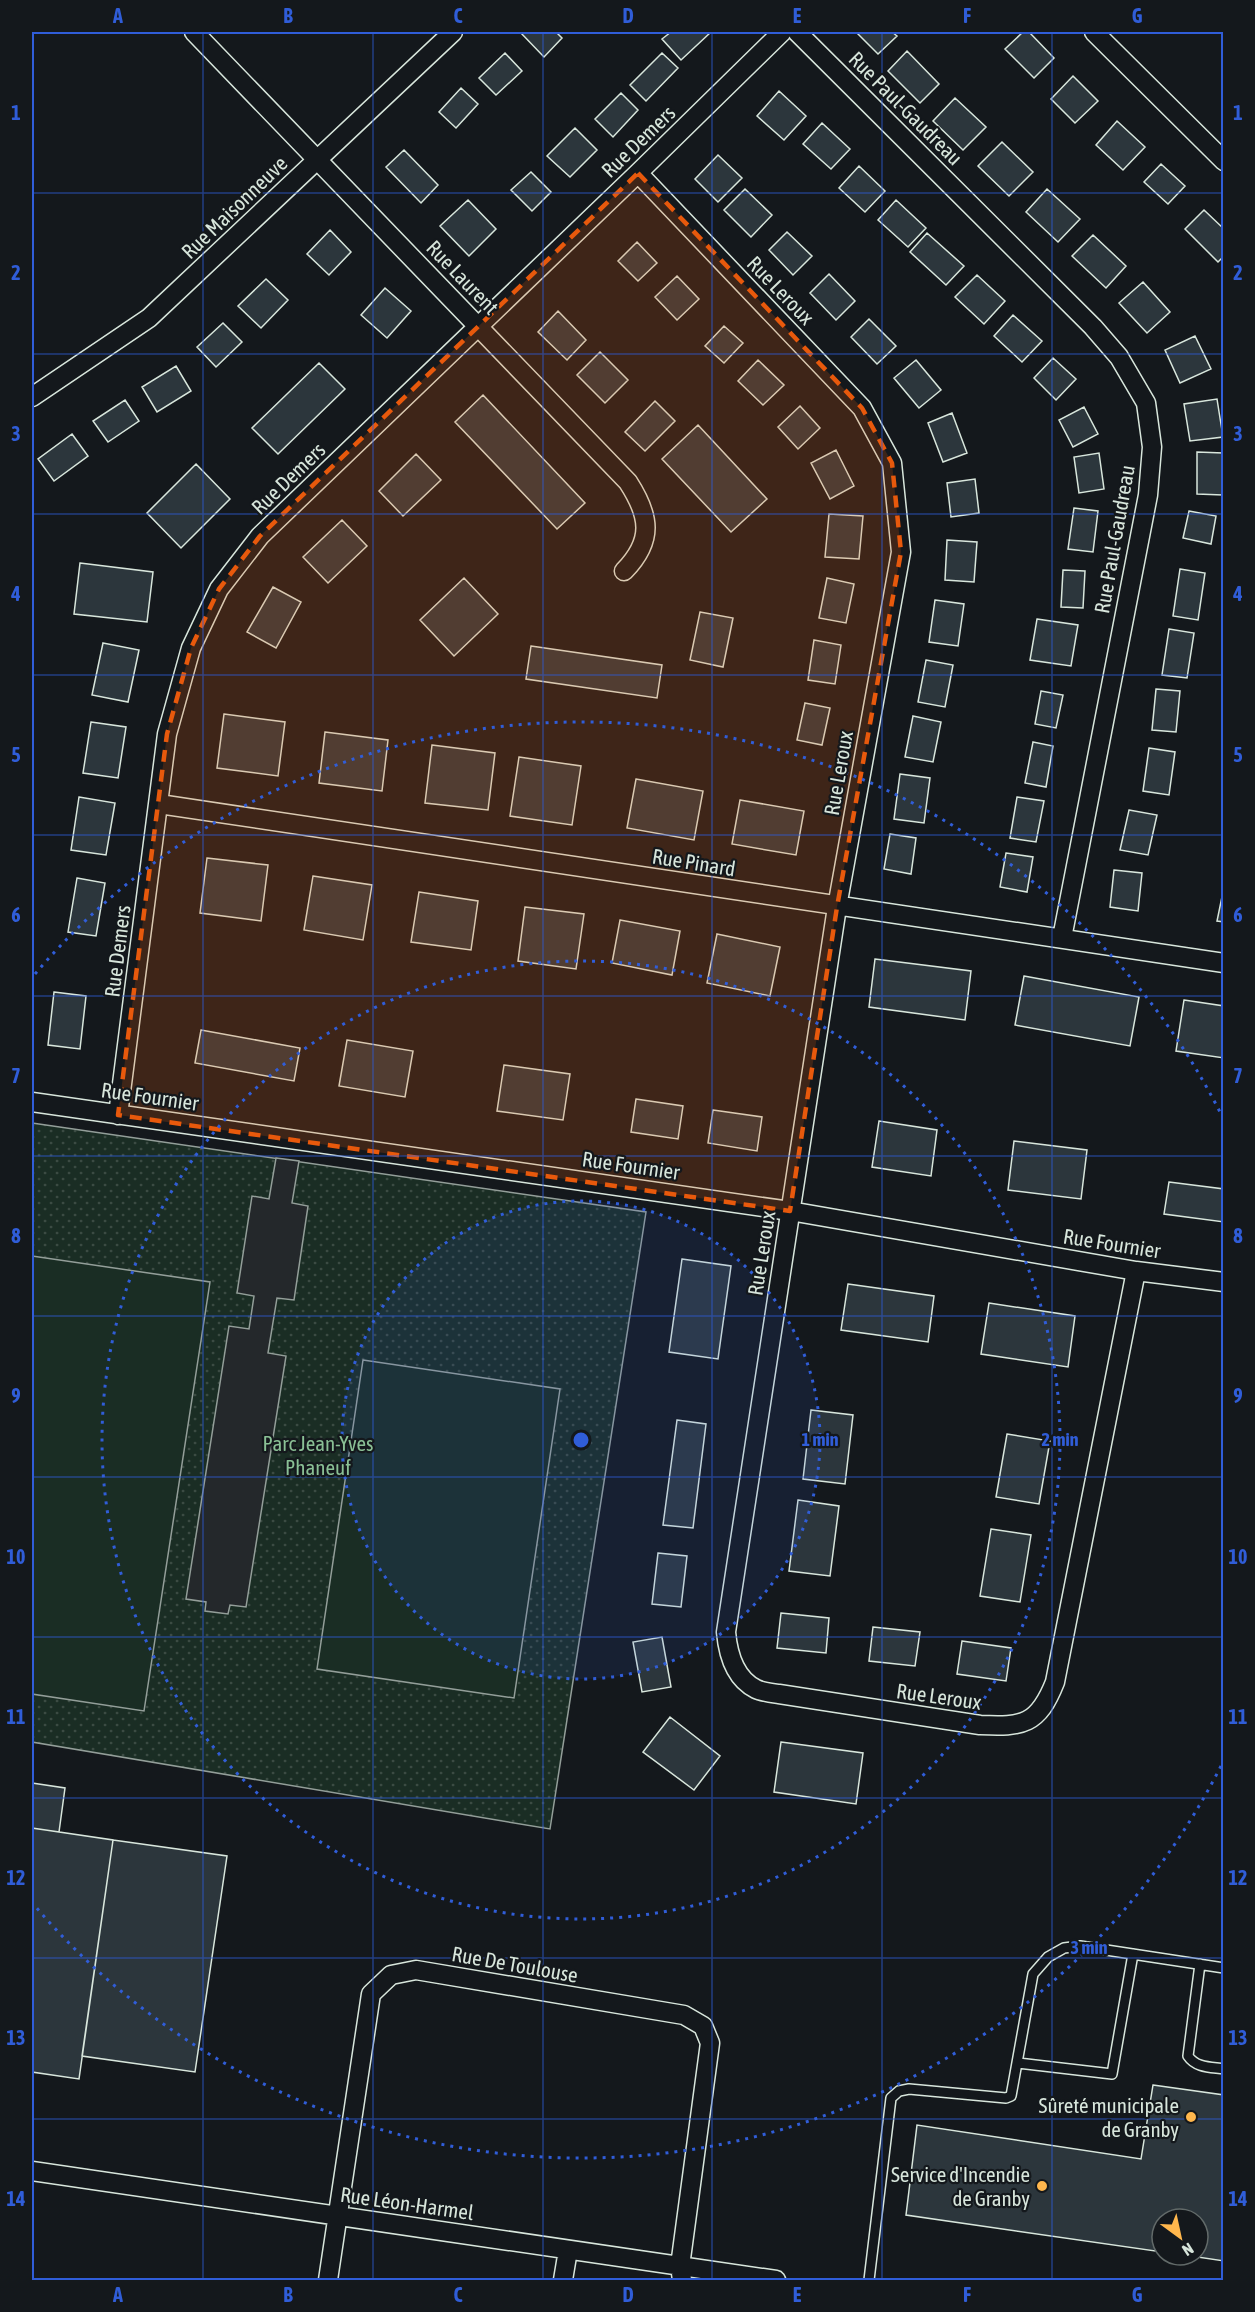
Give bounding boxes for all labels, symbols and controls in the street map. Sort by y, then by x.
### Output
text: A [112,4,123,27]
text: B [283,4,293,27]
text: C [454,4,463,27]
text: D [622,4,634,27]
text: E [793,4,802,27]
text: F [963,4,971,27]
text: G [1132,4,1143,27]
street label: Rue Paul-Gaudreau [844,46,968,170]
street label: Rue Demers [596,100,680,182]
text: 1 [11,101,21,124]
text: 1 [1233,101,1243,124]
street label: Rue Maisonneuve [176,151,292,263]
street label: Rue Laurent [422,235,504,319]
street label: Rue Leroux [743,251,820,329]
text: 2 [11,261,21,284]
text: 2 [1233,261,1243,284]
text: 3 [11,422,21,445]
text: 3 [1233,422,1243,445]
street label: Rue Demers [246,437,330,519]
street label: Rue Paul-Gaudreau [1089,463,1139,615]
text: 4 [10,582,21,605]
text: 4 [1232,582,1243,605]
street label: Rue Leroux [819,728,857,817]
text: 5 [11,743,21,766]
text: 5 [1233,743,1243,766]
street label: Rue Pinard [651,844,737,880]
text: 6 [11,903,21,926]
text: 6 [1233,903,1243,926]
street label: Rue Demers [99,904,135,998]
text: 7 [11,1064,21,1087]
text: 7 [1233,1064,1243,1087]
street label: Rue Fournier [100,1077,201,1115]
street label: Rue Fournier [581,1146,682,1184]
street label: Rue Leroux [742,1208,780,1297]
street label: Rue Fournier [1062,1223,1163,1263]
text: 8 [11,1224,21,1247]
text: 8 [1233,1224,1243,1247]
text: 9 [11,1384,21,1407]
text: 9 [1233,1384,1243,1407]
text: 1 min [802,1429,839,1450]
text: 2 min [1042,1429,1079,1450]
centre of rings [571,1430,591,1450]
park label: Parc Jean-Yves Phaneuf [263,1431,373,1479]
text: 10 [7,1545,25,1568]
text: 10 [1229,1545,1247,1568]
street label: Rue Leroux [895,1678,983,1714]
text: 11 [7,1705,25,1728]
text: 11 [1229,1705,1247,1728]
text: 12 [7,1866,25,1889]
text: 12 [1229,1866,1247,1889]
text: 3 min [1071,1937,1108,1958]
street label: Rue De Toulouse [450,1941,580,1987]
text: 13 [7,2026,25,2049]
text: 13 [1229,2026,1247,2049]
place label: Sûreté municipale de Granby [1039,2093,1179,2141]
marker: Sûreté municipale de Granby [1184,2110,1198,2124]
place label: Service d'Incendie de Granby [891,2162,1030,2210]
marker: Service d'Incendie de Granby [1035,2179,1049,2193]
street label: Rue Léon-Harmel [339,2182,476,2224]
text: 14 [7,2187,25,2210]
text: 14 [1229,2187,1247,2210]
north arrow [1150,2207,1210,2267]
text: N [1179,2239,1197,2260]
text: A [112,2283,123,2306]
text: B [283,2283,293,2306]
text: C [454,2283,463,2306]
text: D [622,2283,634,2306]
text: E [793,2283,802,2306]
text: F [963,2283,971,2306]
text: G [1132,2283,1143,2306]

